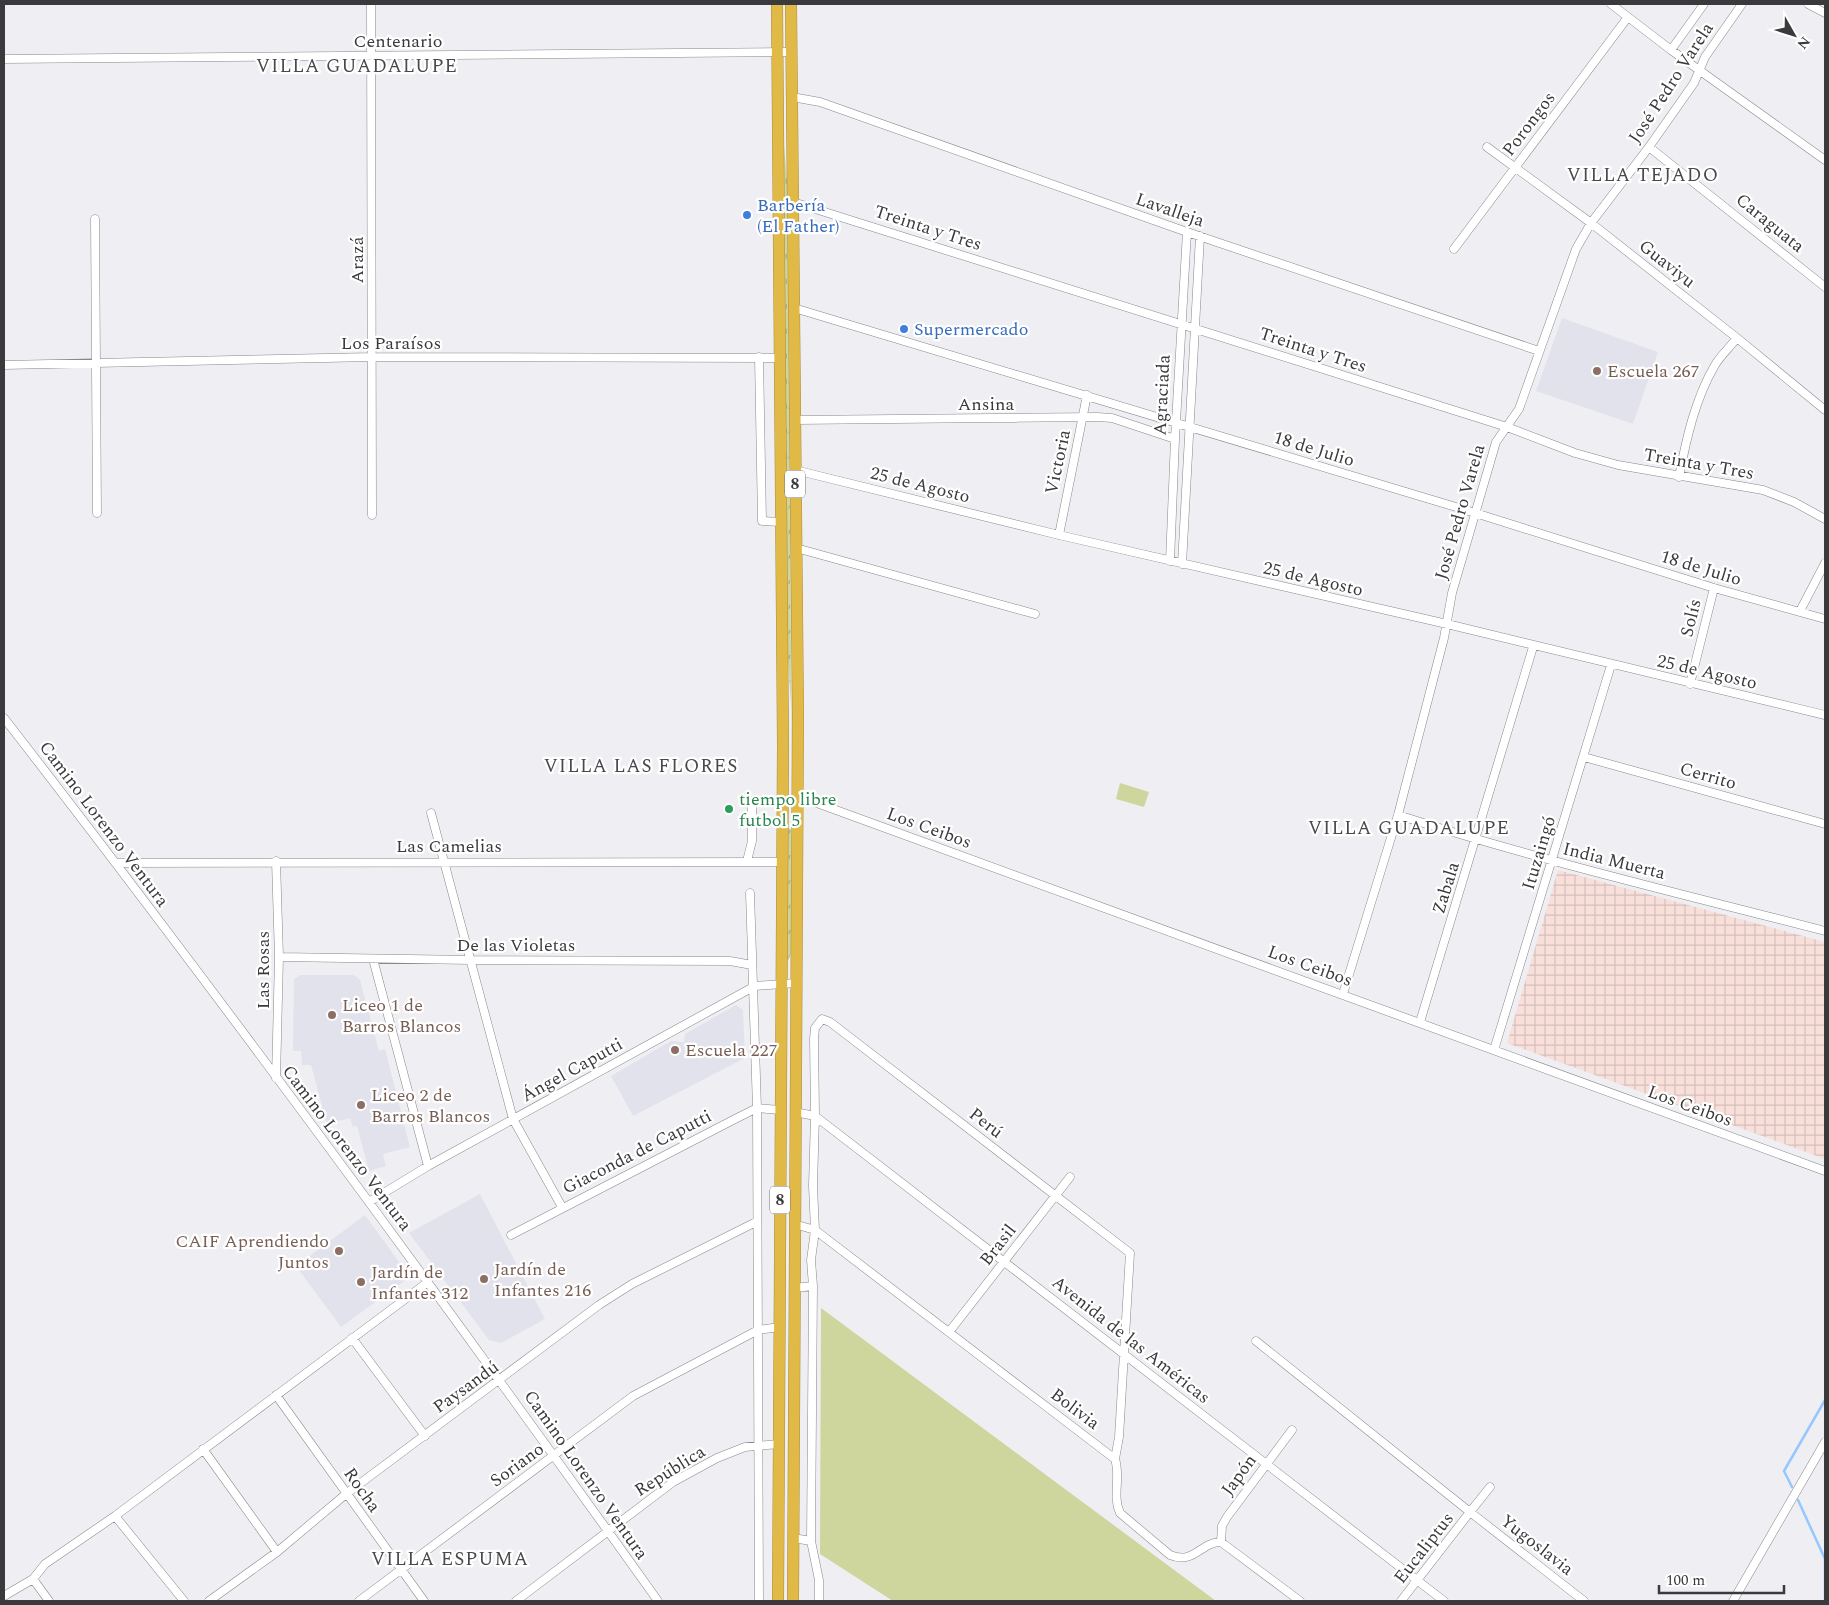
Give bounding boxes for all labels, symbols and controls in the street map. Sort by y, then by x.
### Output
north arrow [1769,10,1819,60]
street label: José Pedro Varela [1622,17,1720,149]
street label: Centenario [353,28,443,55]
text: N [1792,32,1815,54]
district label: VILLA GUADALUPE [256,52,458,81]
street label: Porongos [1496,86,1562,162]
district label: VILLA TEJADO [1567,161,1719,190]
street label: Lavalleja [1132,186,1208,234]
street label: Caraguata [1730,187,1810,259]
place label: Barbería (El Father) [757,192,840,240]
street label: Treinta y Tres [871,198,985,258]
marker: Barbería (El Father) [741,209,753,221]
street label: Guaviyu [1633,233,1701,295]
street label: Arazá [344,236,371,283]
place label: Supermercado [914,316,1028,343]
street label: Treinta y Tres [1256,320,1370,380]
marker: Supermercado [898,323,910,335]
street label: Los Paraísos [341,330,441,357]
street label: Agraciada [1146,354,1178,436]
place label: Escuela 267 [1607,358,1700,385]
marker: Escuela 267 [1591,365,1603,377]
street label: Ansina [958,391,1014,418]
street label: 18 de Julio [1270,424,1358,474]
street label: Victoria [1038,427,1078,497]
street label: José Pedro Varela [1428,441,1492,583]
street label: Treinta y Tres [1642,441,1756,487]
street label: 25 de Agosto [867,460,973,510]
road number: 8 [785,470,805,498]
street label: 18 de Julio [1657,543,1745,593]
street label: 25 de Agosto [1260,554,1366,604]
street label: Solís [1673,596,1709,640]
street label: 25 de Agosto [1654,647,1760,697]
street label: Camino Lorenzo Ventura [32,735,176,913]
district label: VILLA LAS FLORES [544,752,738,781]
street label: Cerrito [1676,755,1740,797]
place label: tiempo libre futbol 5 [739,786,837,834]
street label: Los Ceibos [883,800,975,856]
marker: tiempo libre futbol 5 [723,803,735,815]
street label: Ituzaingó [1515,813,1563,893]
district label: VILLA GUADALUPE [1308,814,1510,843]
street label: Las Camelias [396,833,502,860]
street label: India Muerta [1560,835,1668,887]
street label: Zabala [1425,858,1467,917]
street label: Las Rosas [250,931,277,1009]
street label: De las Violetas [456,932,576,959]
street label: Los Ceibos [1264,938,1356,994]
place label: Liceo 1 de Barros Blancos [342,992,461,1040]
marker: Liceo 1 de Barros Blancos [326,1009,338,1021]
street label: Ángel Caputti [516,1031,628,1109]
place label: Escuela 227 [685,1037,778,1064]
marker: Escuela 227 [669,1044,681,1056]
street label: Camino Lorenzo Ventura [275,1059,419,1237]
street label: Los Ceibos [1644,1078,1736,1134]
place label: Liceo 2 de Barros Blancos [371,1082,490,1130]
marker: Liceo 2 de Barros Blancos [355,1099,367,1111]
street label: Perú [963,1101,1009,1145]
street label: Giaconda de Caputti [558,1103,716,1201]
road number: 8 [770,1186,790,1214]
street label: Brasil [973,1218,1023,1272]
place label: CAIF Aprendiendo Juntos [176,1228,329,1276]
marker: CAIF Aprendiendo Juntos [333,1245,345,1257]
place label: Jardín de Infantes 216 [494,1256,591,1304]
place label: Jardín de Infantes 312 [371,1259,468,1307]
street label: Avenida de las Américas [1046,1269,1216,1411]
marker: Jardín de Infantes 216 [478,1273,490,1285]
marker: Jardín de Infantes 312 [355,1276,367,1288]
street label: Paysandú [427,1354,505,1420]
street label: Bolivia [1045,1381,1106,1437]
street label: Camino Lorenzo Ventura [517,1385,655,1566]
street label: Soriano [484,1436,550,1494]
street label: República [629,1438,711,1503]
street label: Japón [1215,1449,1263,1501]
street label: Rocha [337,1462,387,1518]
street label: Eucaliptus [1387,1506,1461,1590]
street label: Yugoslavia [1495,1508,1580,1582]
district label: VILLA ESPUMA [371,1545,529,1574]
scale bar [1659,1562,1784,1594]
text: 100 m [1666,1569,1705,1592]

